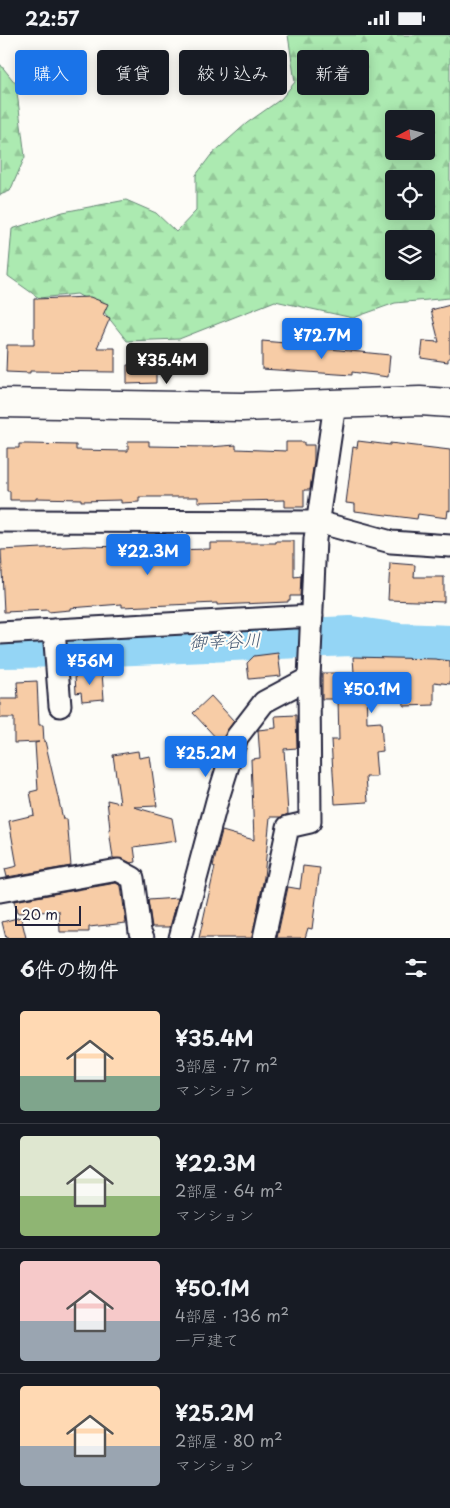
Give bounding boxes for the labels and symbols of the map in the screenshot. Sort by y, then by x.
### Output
north arrow [385,110,435,160]
pin: ¥72.7M [281,317,363,360]
pin: ¥35.4M [126,343,208,385]
pin: ¥22.3M [107,533,189,576]
water label: 御幸谷川 [189,625,261,655]
pin: ¥56M [60,643,120,686]
pin: ¥50.1M [331,671,413,714]
pin: ¥25.2M [165,735,247,778]
scale bar [15,903,81,926]

